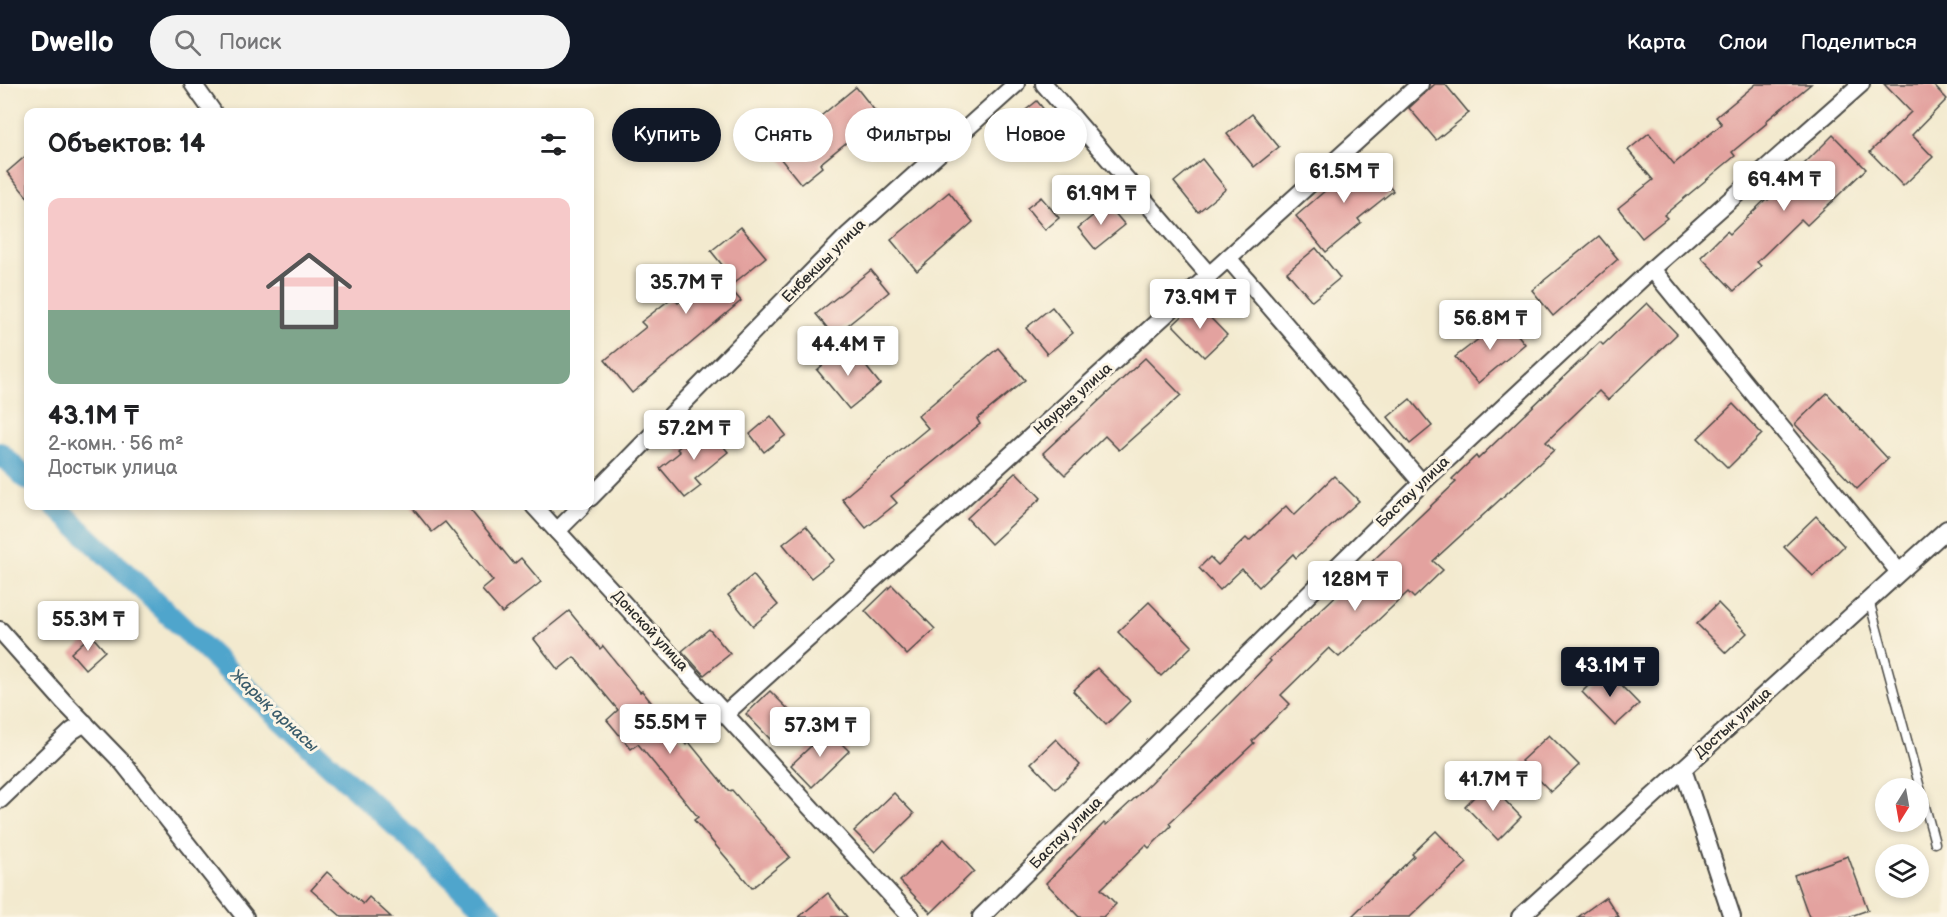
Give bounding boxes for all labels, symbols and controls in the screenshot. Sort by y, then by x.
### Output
search box [150,15,570,69]
text: Dwello [30,26,114,59]
icon: search [171,26,204,59]
text: Поиск [219,29,281,56]
text: Карта [1627,30,1686,55]
text: Слои [1719,30,1768,55]
text: Поделиться [1801,30,1917,55]
chip: Купить [612,108,721,162]
chip: Снять [733,108,833,162]
chip: Фильтры [845,108,972,162]
chip: Новое [984,108,1087,162]
icon: filters [537,128,570,161]
text: Объектов: 14 [48,129,205,160]
pin: 61.5M ₸ [1289,153,1399,204]
text: 61.5M ₸ [1309,160,1379,184]
pin: 69.4M ₸ [1729,161,1839,212]
text: 69.4M ₸ [1747,168,1821,192]
pin: 61.9M ₸ [1046,175,1156,226]
text: 61.9M ₸ [1066,182,1136,206]
street label: Енбекшы улица [778,215,870,307]
icon: home [255,237,363,345]
pin: 35.7M ₸ [631,264,741,315]
text: 35.7M ₸ [650,271,722,295]
pin: 73.9M ₸ [1145,279,1255,330]
text: 73.9M ₸ [1164,286,1236,310]
pin: 56.8M ₸ [1435,300,1545,351]
text: 56.8M ₸ [1453,307,1527,331]
pin: 44.4M ₸ [793,326,903,377]
text: 44.4M ₸ [811,333,885,357]
street label: Наурыз улица [1030,359,1116,439]
text: 43.1M ₸ [48,401,139,432]
pin: 57.2M ₸ [639,410,749,461]
text: 57.2M ₸ [658,417,730,441]
text: 2-комн. · 56 m² [48,432,184,456]
street label: Бастау улица [1372,452,1454,532]
text: Достык улица [48,456,177,480]
pin: 128M ₸ [1306,561,1404,612]
text: 128M ₸ [1322,568,1388,592]
street label: Донской улица [608,586,692,676]
pin: 55.3M ₸ [33,601,143,652]
text: 55.3M ₸ [52,608,124,632]
pin: 43.1M ₸ [1555,647,1665,698]
text: 43.1M ₸ [1575,654,1645,678]
water label: Жарық арнасы [226,665,322,757]
street label: Достык улица [1691,683,1776,763]
pin: 55.5M ₸ [615,704,725,755]
pin: 57.3M ₸ [765,707,875,758]
text: 55.5M ₸ [634,711,706,735]
text: 57.3M ₸ [784,714,856,738]
pin: 41.7M ₸ [1438,761,1548,812]
text: 41.7M ₸ [1459,768,1527,792]
north arrow [1875,778,1929,832]
map controls [1875,778,1929,898]
street label: Бастау улица [1026,793,1106,873]
button: layers [1875,844,1929,898]

